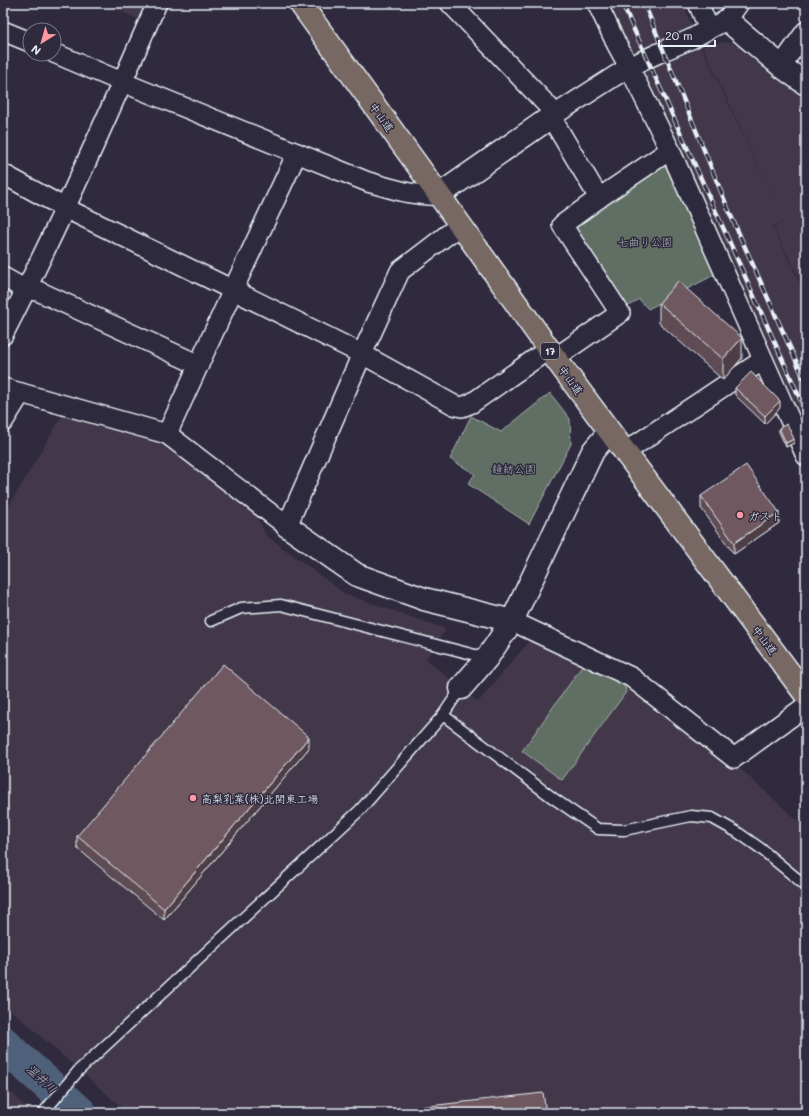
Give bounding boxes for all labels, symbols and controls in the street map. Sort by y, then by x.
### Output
north arrow [22,22,62,62]
scale bar [659,22,715,48]
text: 20 m [665,27,693,43]
text: N [28,42,44,59]
street label: 中山道 [366,99,398,135]
park label: 七曲り公園 [618,234,673,249]
road number: 17 [541,343,559,359]
street label: 中山道 [555,362,587,398]
park label: 鐘紡公園 [492,461,536,476]
place label: ガスト [748,508,782,523]
marker: ガスト [735,510,745,520]
street label: 中山道 [749,622,781,658]
place label: 高梨乳業(株)北関東工場 [201,791,318,806]
marker: 高梨乳業(株)北関東工場 [188,793,198,803]
water label: 温井川 [23,1060,61,1096]

